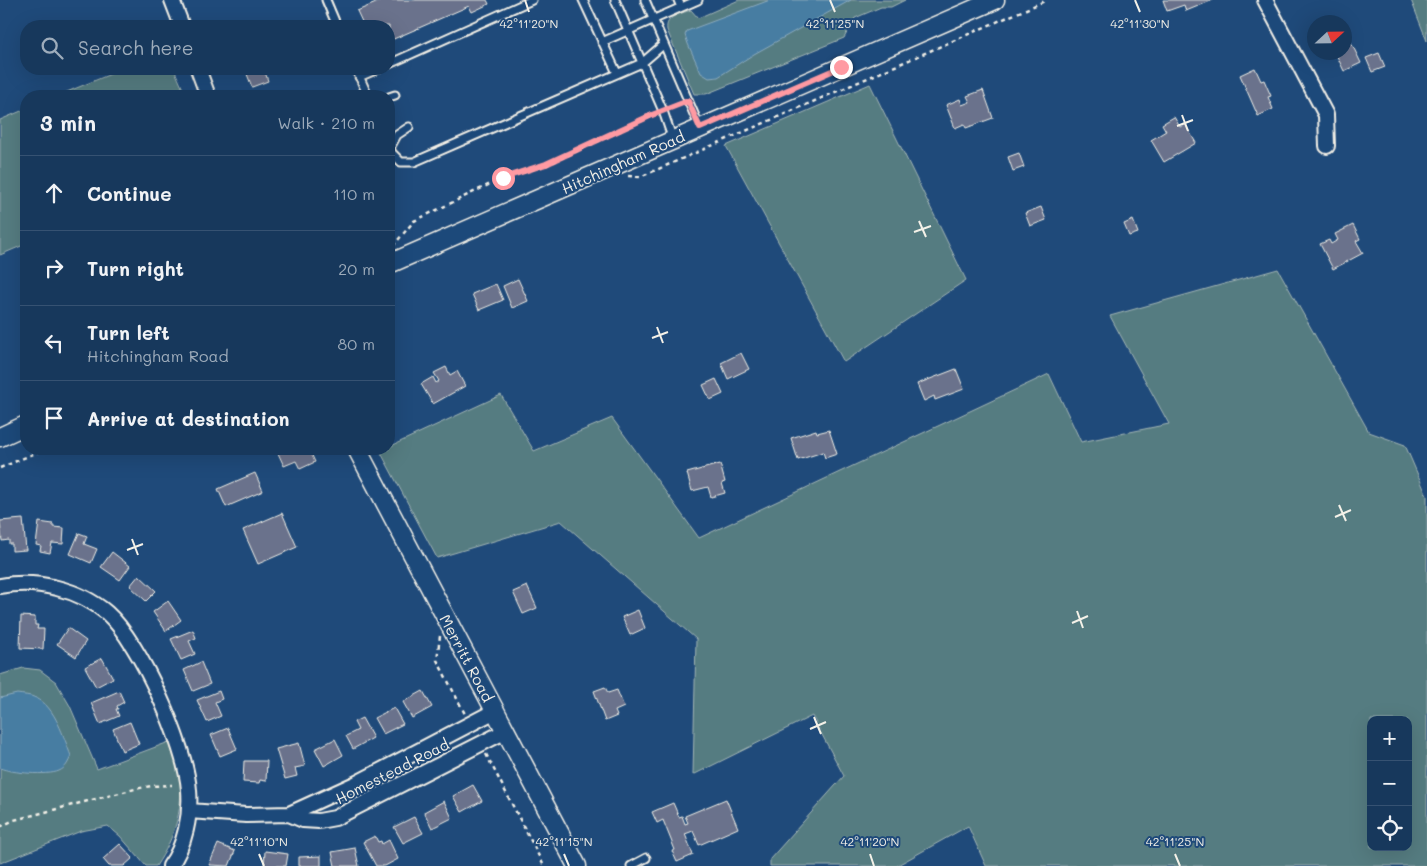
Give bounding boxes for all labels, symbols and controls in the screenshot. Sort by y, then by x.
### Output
text: 42°11'20"N [500,15,558,31]
text: 42°11'25"N [806,15,864,31]
text: 42°11'30"N [1110,15,1170,31]
north arrow [1307,15,1352,60]
search box [20,20,395,75]
icon: search [38,34,66,62]
text: Search here [78,35,194,60]
route end [830,56,853,79]
text: 3 min [40,109,96,136]
text: Walk · 210 m [277,112,375,133]
street label: Hitchingham Road [558,126,688,198]
route start [492,167,515,190]
icon: ahead [40,179,68,207]
text: Continue [87,181,172,206]
text: 110 m [333,183,375,204]
icon: right [40,254,68,282]
text: Turn right [87,256,184,281]
text: 20 m [338,258,375,279]
text: Turn left [87,320,170,345]
icon: left [40,329,68,357]
text: 80 m [338,333,375,354]
text: Hitchingham Road [87,345,229,366]
icon: arrive [40,404,68,432]
text: Arrive at destination [87,406,290,431]
street label: Merritt Road [436,611,498,705]
map controls [1367,716,1412,851]
button: + [1367,716,1412,761]
street label: Homestead Road [332,734,452,808]
button: − [1367,761,1412,806]
button: locate [1367,806,1412,851]
text: 42°11'10"N [230,833,288,849]
text: 42°11'15"N [535,833,593,849]
text: 42°11'20"N [841,833,899,849]
text: 42°11'25"N [1146,833,1204,849]

